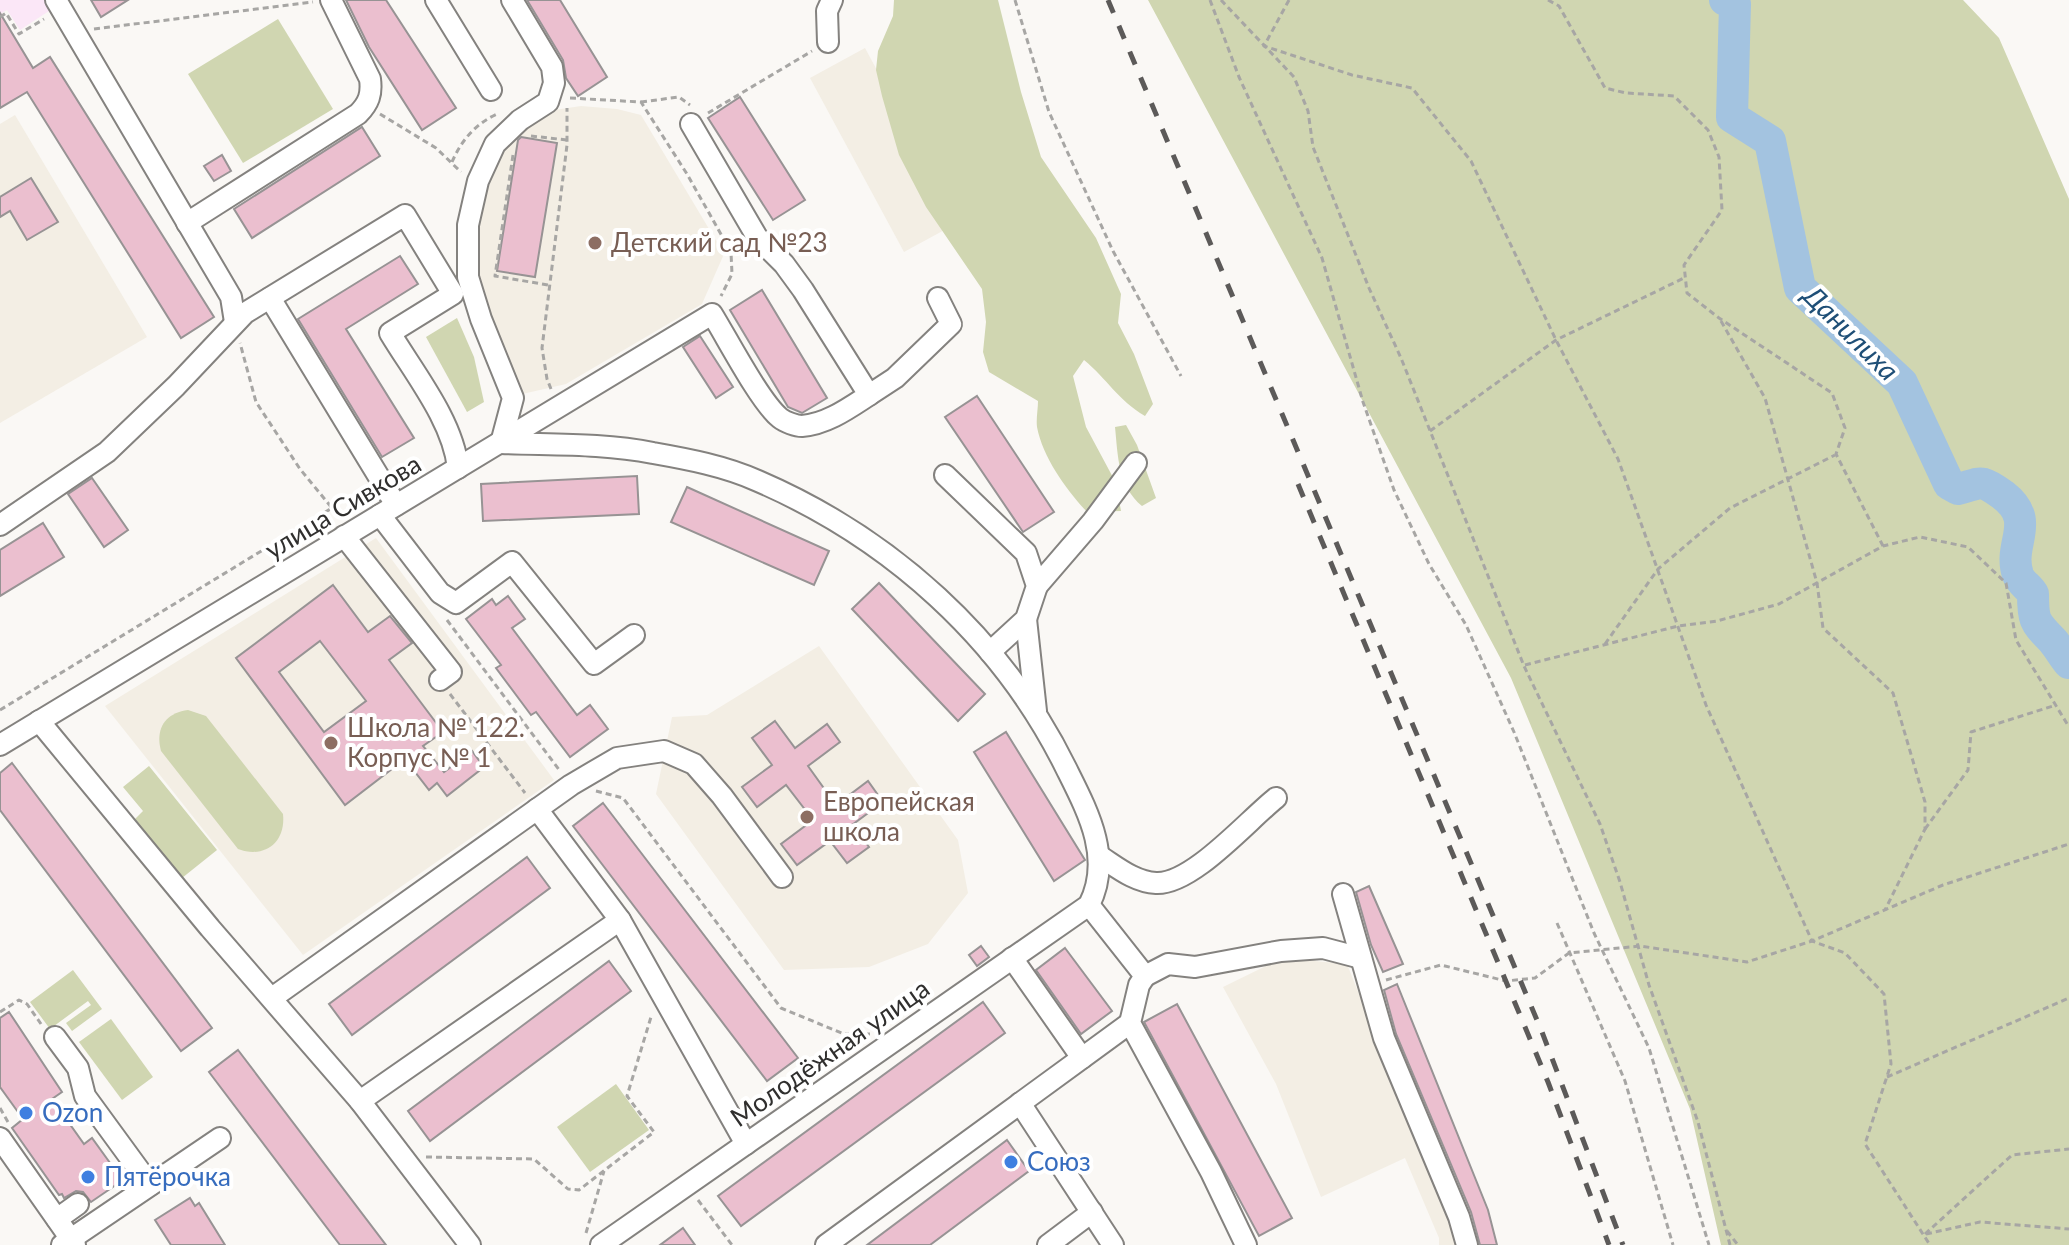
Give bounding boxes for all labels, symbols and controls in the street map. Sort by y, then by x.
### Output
place label: Детский сад №23 [611,226,828,258]
marker: Детский сад №23 [586,234,604,252]
water label: Данилиха [1796,276,1906,387]
street label: улица Сивкова [259,447,426,565]
place label: Школа № 122. Корпус № 1 [347,711,525,773]
marker: Школа № 122. Корпус № 1 [322,734,340,752]
place label: Европейская школа [823,785,975,847]
marker: Европейская школа [798,808,816,826]
street label: Молодёжная улица [724,972,935,1133]
place label: Ozon [42,1096,103,1128]
marker: Ozon [17,1104,35,1122]
place label: Союз [1027,1145,1091,1177]
marker: Союз [1002,1153,1020,1171]
place label: Пятёрочка [104,1160,231,1192]
marker: Пятёрочка [79,1168,97,1186]

